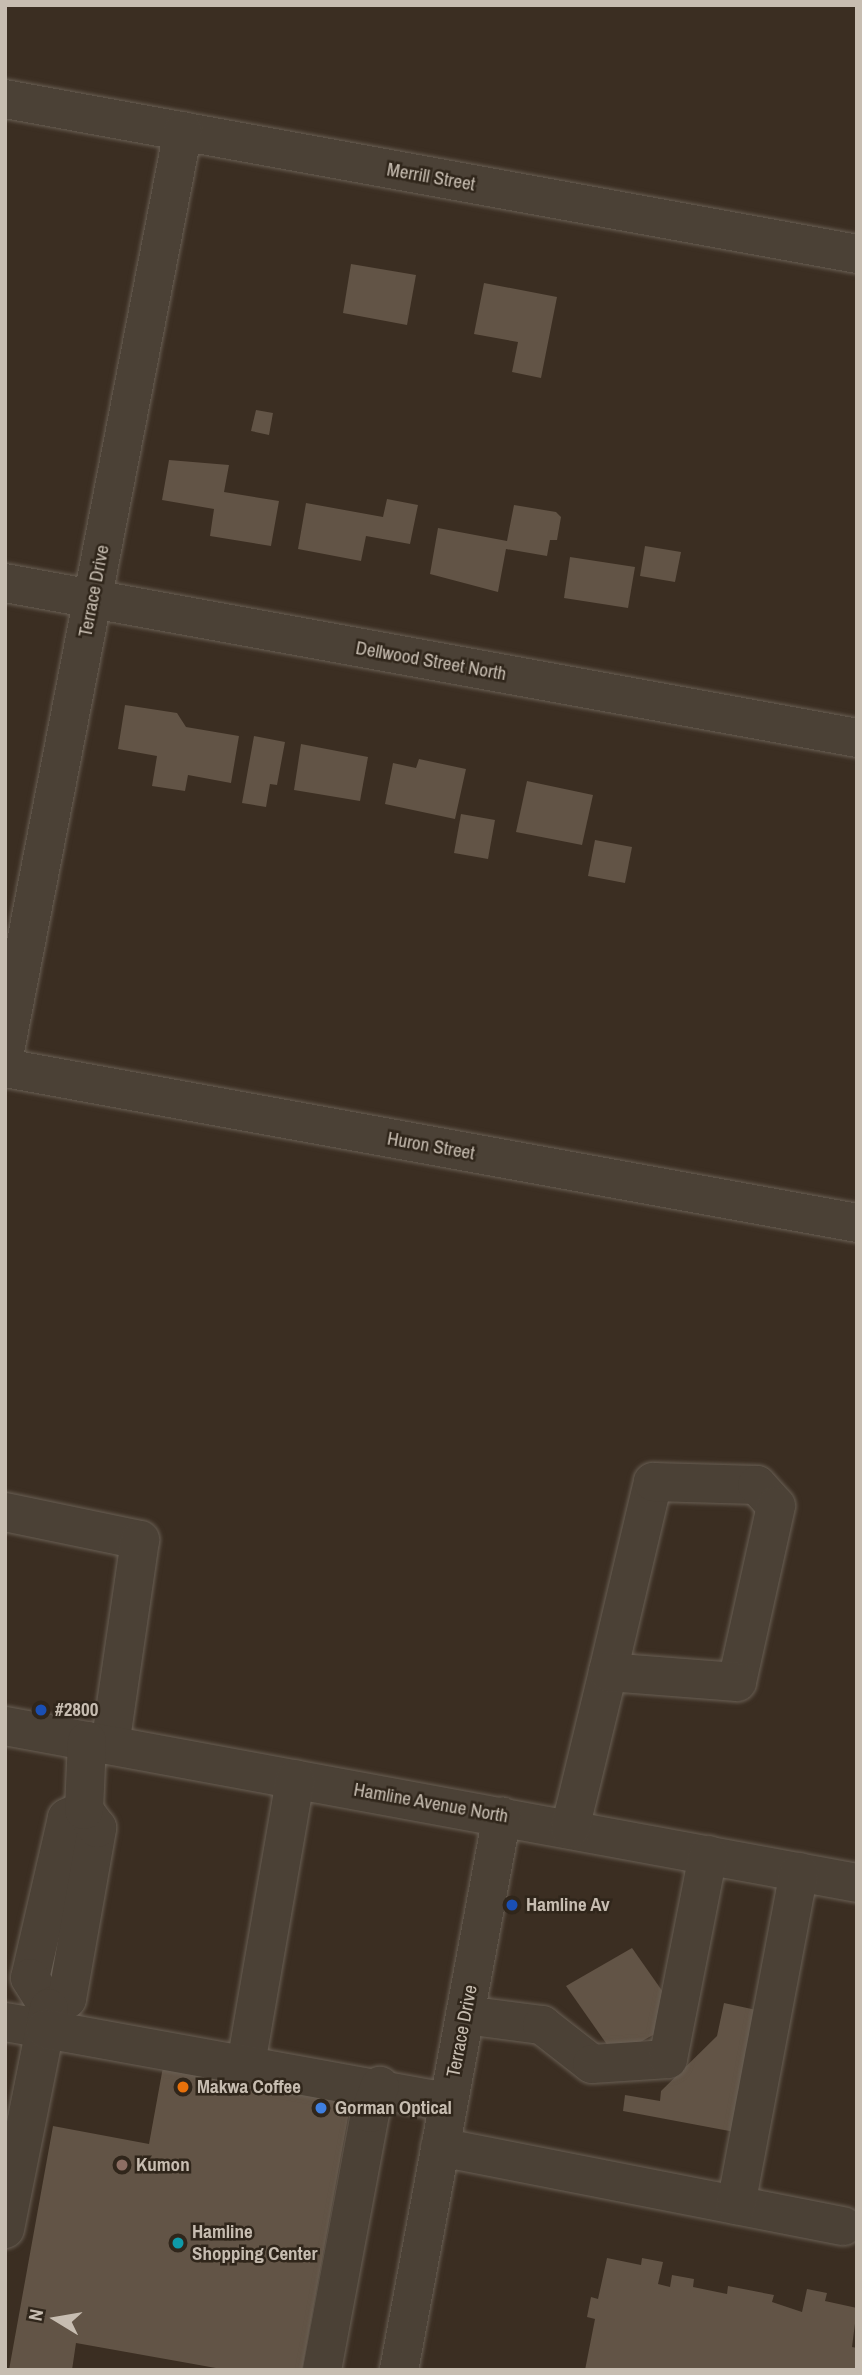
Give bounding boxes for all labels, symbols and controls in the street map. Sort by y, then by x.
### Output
street label: Merrill Street [385,158,477,196]
street label: Terrace Drive [74,543,114,639]
street label: Dellwood Street North [354,637,508,685]
street label: Huron Street [386,1127,476,1165]
place label: #2800 [55,1699,98,1721]
marker: #2800 [33,1702,49,1718]
street label: Hamline Avenue North [352,1778,510,1828]
place label: Hamline Av [526,1894,610,1916]
marker: Hamline Av [504,1897,520,1913]
street label: Terrace Drive [442,1983,482,2079]
place label: Makwa Coffee [197,2076,301,2098]
marker: Makwa Coffee [175,2079,191,2095]
place label: Gorman Optical [335,2097,452,2119]
marker: Gorman Optical [313,2100,329,2116]
place label: Kumon [136,2154,190,2176]
marker: Kumon [114,2157,130,2173]
place label: Hamline Shopping Center [192,2221,318,2265]
marker: Hamline Shopping Center [170,2235,186,2251]
north arrow [21,2284,91,2354]
text: N [22,2307,49,2323]

